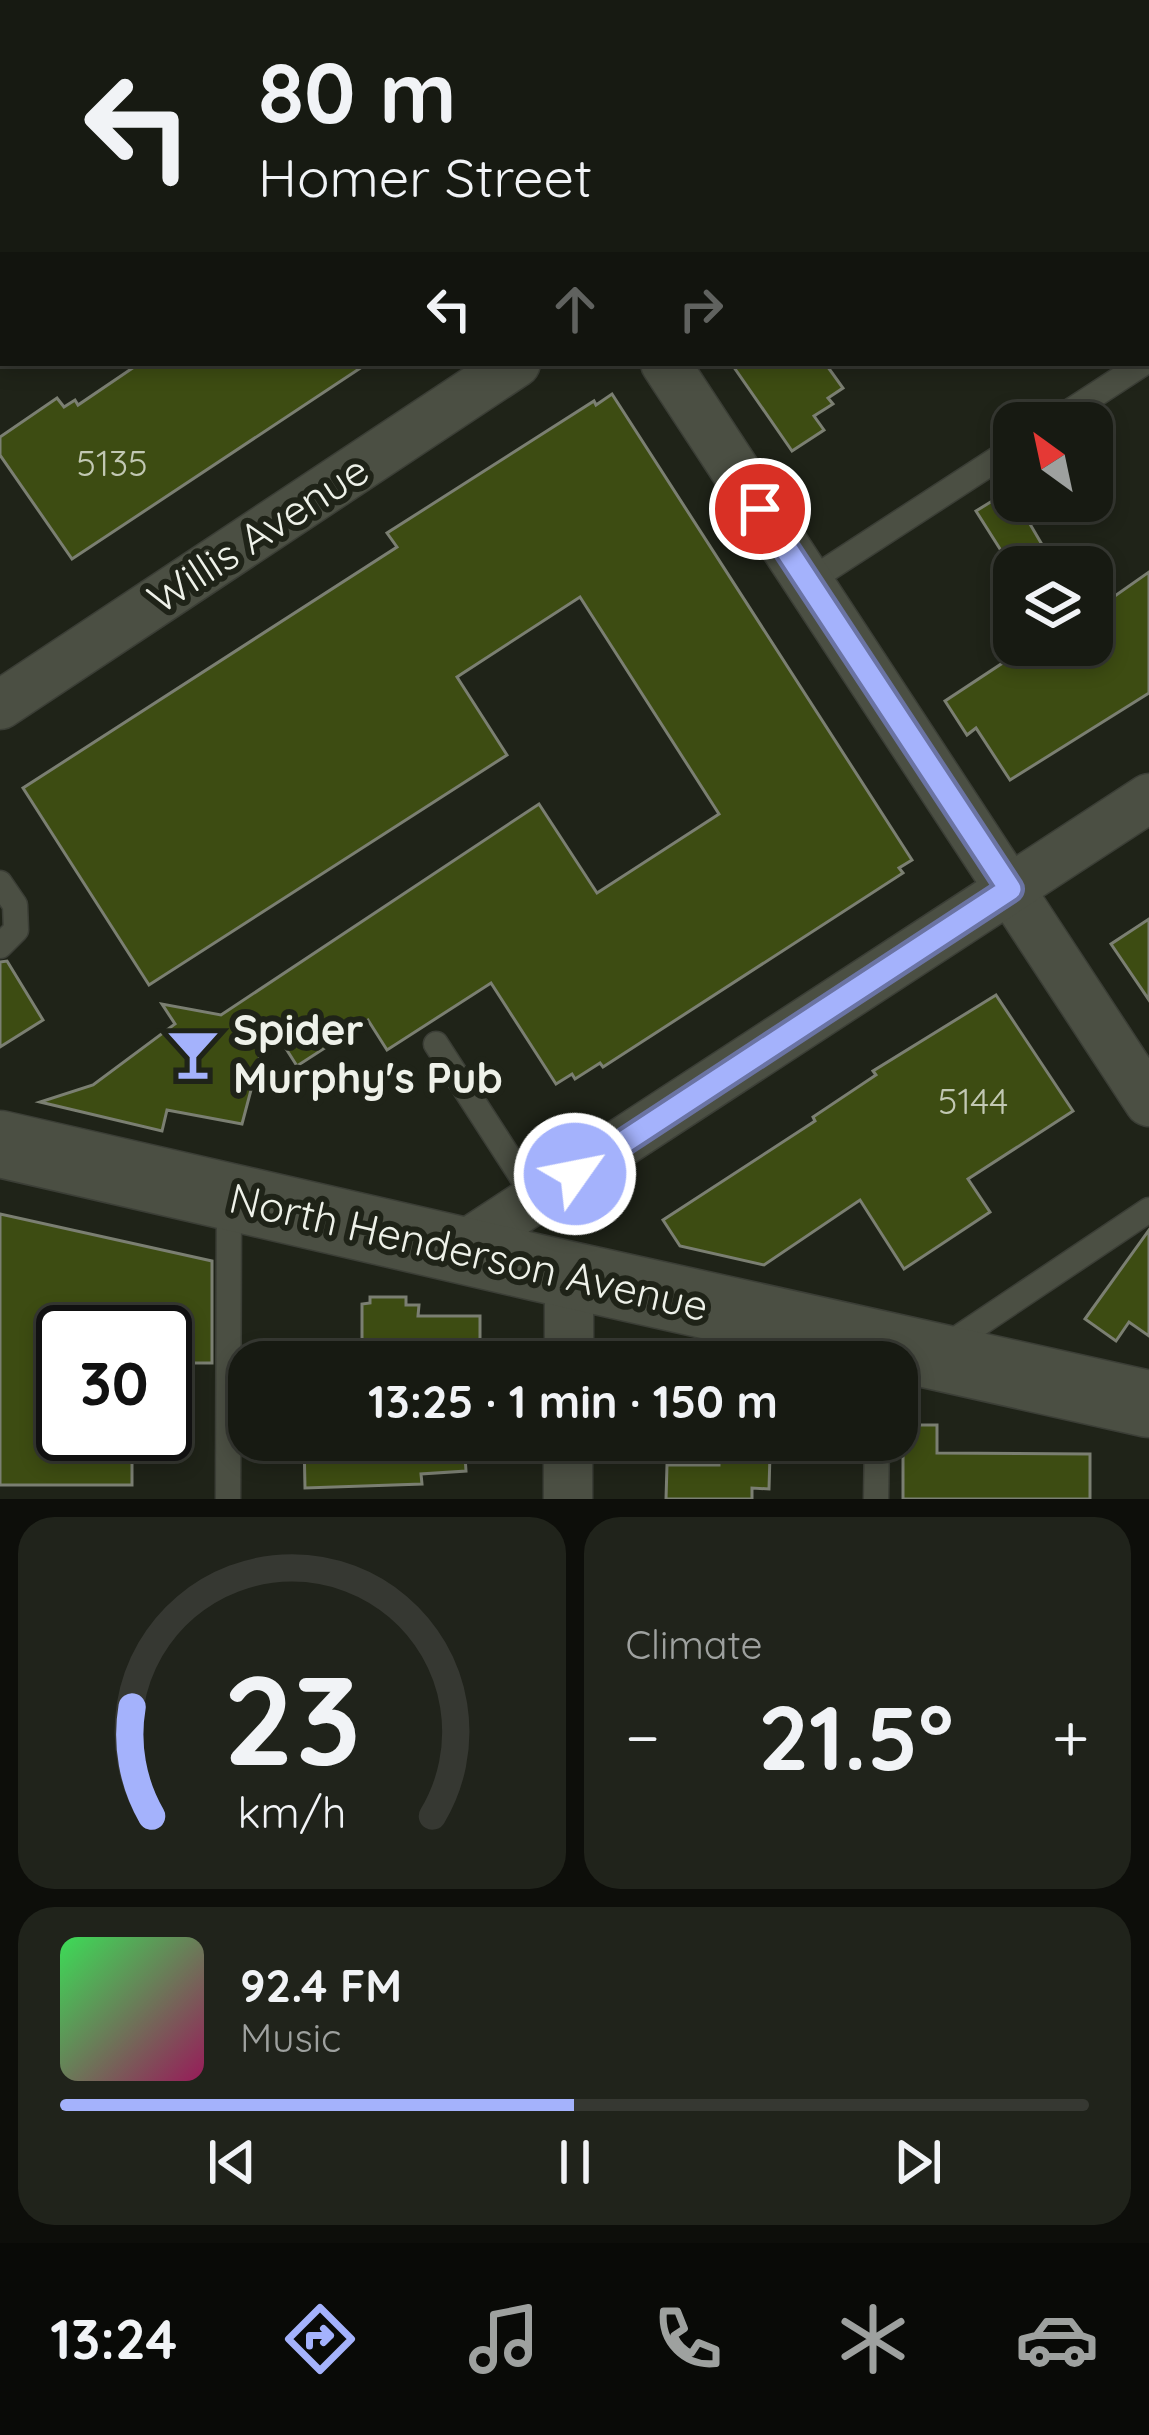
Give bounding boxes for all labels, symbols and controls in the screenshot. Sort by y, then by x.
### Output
text: 80 m [258,39,457,144]
icon: left [60,48,216,204]
text: Homer Street [258,143,592,211]
icon: left [416,276,482,342]
icon: ahead [542,276,608,342]
icon: right [668,276,734,342]
north arrow [993,402,1113,522]
map controls [993,402,1113,666]
house number: 5135 [76,440,148,485]
street label: Willis Avenue [137,443,378,625]
pin [709,458,811,560]
icon: arrive [727,476,793,542]
button: layers [993,546,1113,666]
place label: Spider Murphy's Pub [233,1003,503,1104]
bar icon: Spider Murphy's Pub [164,1025,222,1083]
house number: 5144 [938,1078,1008,1123]
position arrow [512,1111,638,1237]
street label: North Henderson Avenue [225,1171,714,1332]
speed limit sign: 30 [36,1305,192,1461]
text: 13:25 · 1 min · 150 m [368,1373,778,1429]
text: Climate [626,1620,763,1669]
text: 23 [223,1640,361,1796]
text: 21.5° [758,1680,954,1793]
text: − [626,1695,660,1778]
text: + [1052,1695,1089,1778]
text: km/h [237,1785,346,1839]
text: 92.4 FM [240,1957,402,2013]
text: Music [240,2013,341,2062]
icon: previous [199,2129,265,2195]
icon: pause [542,2129,608,2195]
icon: next [885,2129,951,2195]
icon: directions [278,2297,362,2381]
icon: music [462,2297,546,2381]
icon: phone [646,2297,730,2381]
icon: climate [831,2297,915,2381]
icon: car [1015,2297,1099,2381]
text: 13:24 [50,2305,177,2373]

